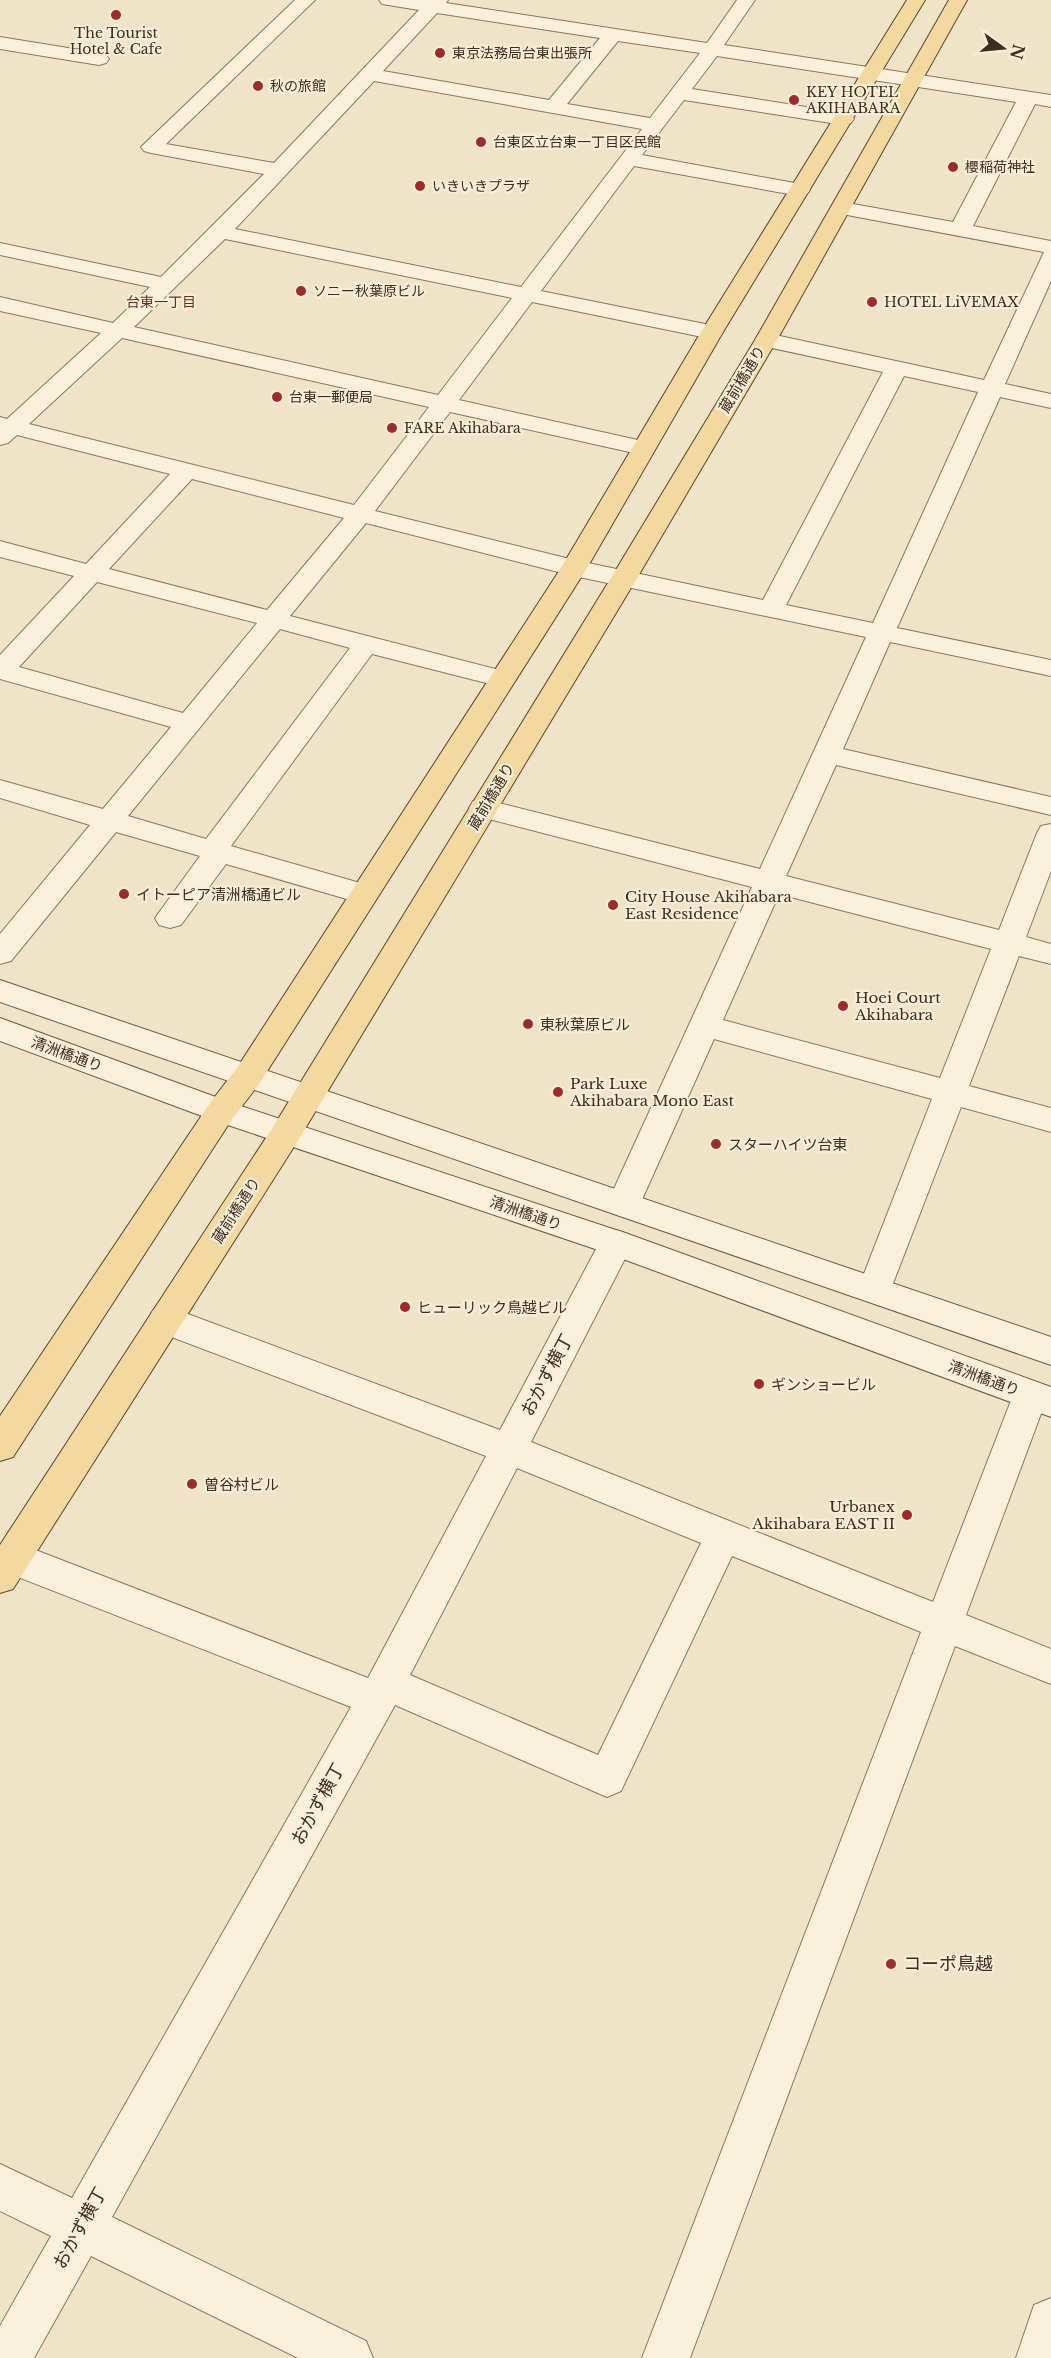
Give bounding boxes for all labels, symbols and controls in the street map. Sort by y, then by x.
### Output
marker: The Tourist Hotel & Cafe [109,8,123,22]
north arrow [973,18,1033,78]
place label: The Tourist Hotel & Cafe [70,24,162,58]
text: N [1006,42,1029,62]
place label: 東京法務局台東出張所 [452,44,592,62]
marker: 東京法務局台東出張所 [433,46,447,60]
place label: 秋の旅館 [270,77,326,95]
marker: 秋の旅館 [251,79,265,93]
place label: KEY HOTEL AKIHABARA [805,83,901,117]
marker: KEY HOTEL AKIHABARA [787,93,801,107]
place label: 台東区立台東一丁目区民館 [493,133,661,151]
marker: 台東区立台東一丁目区民館 [474,135,488,149]
place label: 櫻稲荷神社 [965,158,1035,176]
marker: 櫻稲荷神社 [946,160,960,174]
place label: いきいきプラザ [432,177,530,195]
marker: いきいきプラザ [413,179,427,193]
place label: ソニー秋葉原ビル [313,282,425,300]
marker: ソニー秋葉原ビル [294,284,308,298]
district label: 台東一丁目 [126,293,196,311]
place label: HOTEL LiVEMAX [884,293,1019,311]
marker: HOTEL LiVEMAX [865,295,879,309]
street label: 蔵前橋通り [715,342,769,416]
place label: 台東一郵便局 [289,388,373,406]
marker: 台東一郵便局 [270,390,284,404]
place label: FARE Akihabara [404,419,521,437]
marker: FARE Akihabara [385,421,399,435]
street label: 蔵前橋通り [464,759,518,833]
place label: イトーピア清洲橋通ビル [136,885,301,904]
marker: イトーピア清洲橋通ビル [117,887,131,901]
place label: City House Akihabara East Residence [625,887,793,923]
marker: City House Akihabara East Residence [606,898,620,912]
place label: Hoei Court Akihabara [854,988,941,1024]
marker: Hoei Court Akihabara [836,999,850,1013]
place label: 東秋葉原ビル [540,1015,630,1034]
marker: 東秋葉原ビル [521,1017,535,1031]
street label: 清洲橋通り [29,1032,105,1076]
place label: Park Luxe Akihabara Mono East [569,1074,735,1110]
marker: Park Luxe Akihabara Mono East [551,1085,565,1099]
place label: スターハイツ台東 [728,1135,847,1154]
marker: スターハイツ台東 [709,1137,723,1151]
street label: 蔵前橋通り [208,1173,264,1247]
street label: 清洲橋通り [487,1192,565,1234]
place label: ヒューリック鳥越ビル [417,1298,567,1317]
marker: ヒューリック鳥越ビル [398,1300,412,1314]
street label: おかず横丁 [516,1330,578,1420]
street label: 清洲橋通り [946,1356,1022,1400]
place label: ギンショービル [771,1375,876,1394]
marker: ギンショービル [752,1377,766,1391]
place label: 曽谷村ビル [204,1475,279,1494]
marker: 曽谷村ビル [185,1477,199,1491]
place label: Urbanex Akihabara EAST II [751,1497,895,1533]
marker: Urbanex Akihabara EAST II [900,1508,914,1522]
street label: おかず横丁 [287,1759,349,1849]
place label: コーポ鳥越 [903,1953,993,1975]
marker: コーポ鳥越 [884,1957,898,1971]
street label: おかず横丁 [49,2183,111,2273]

